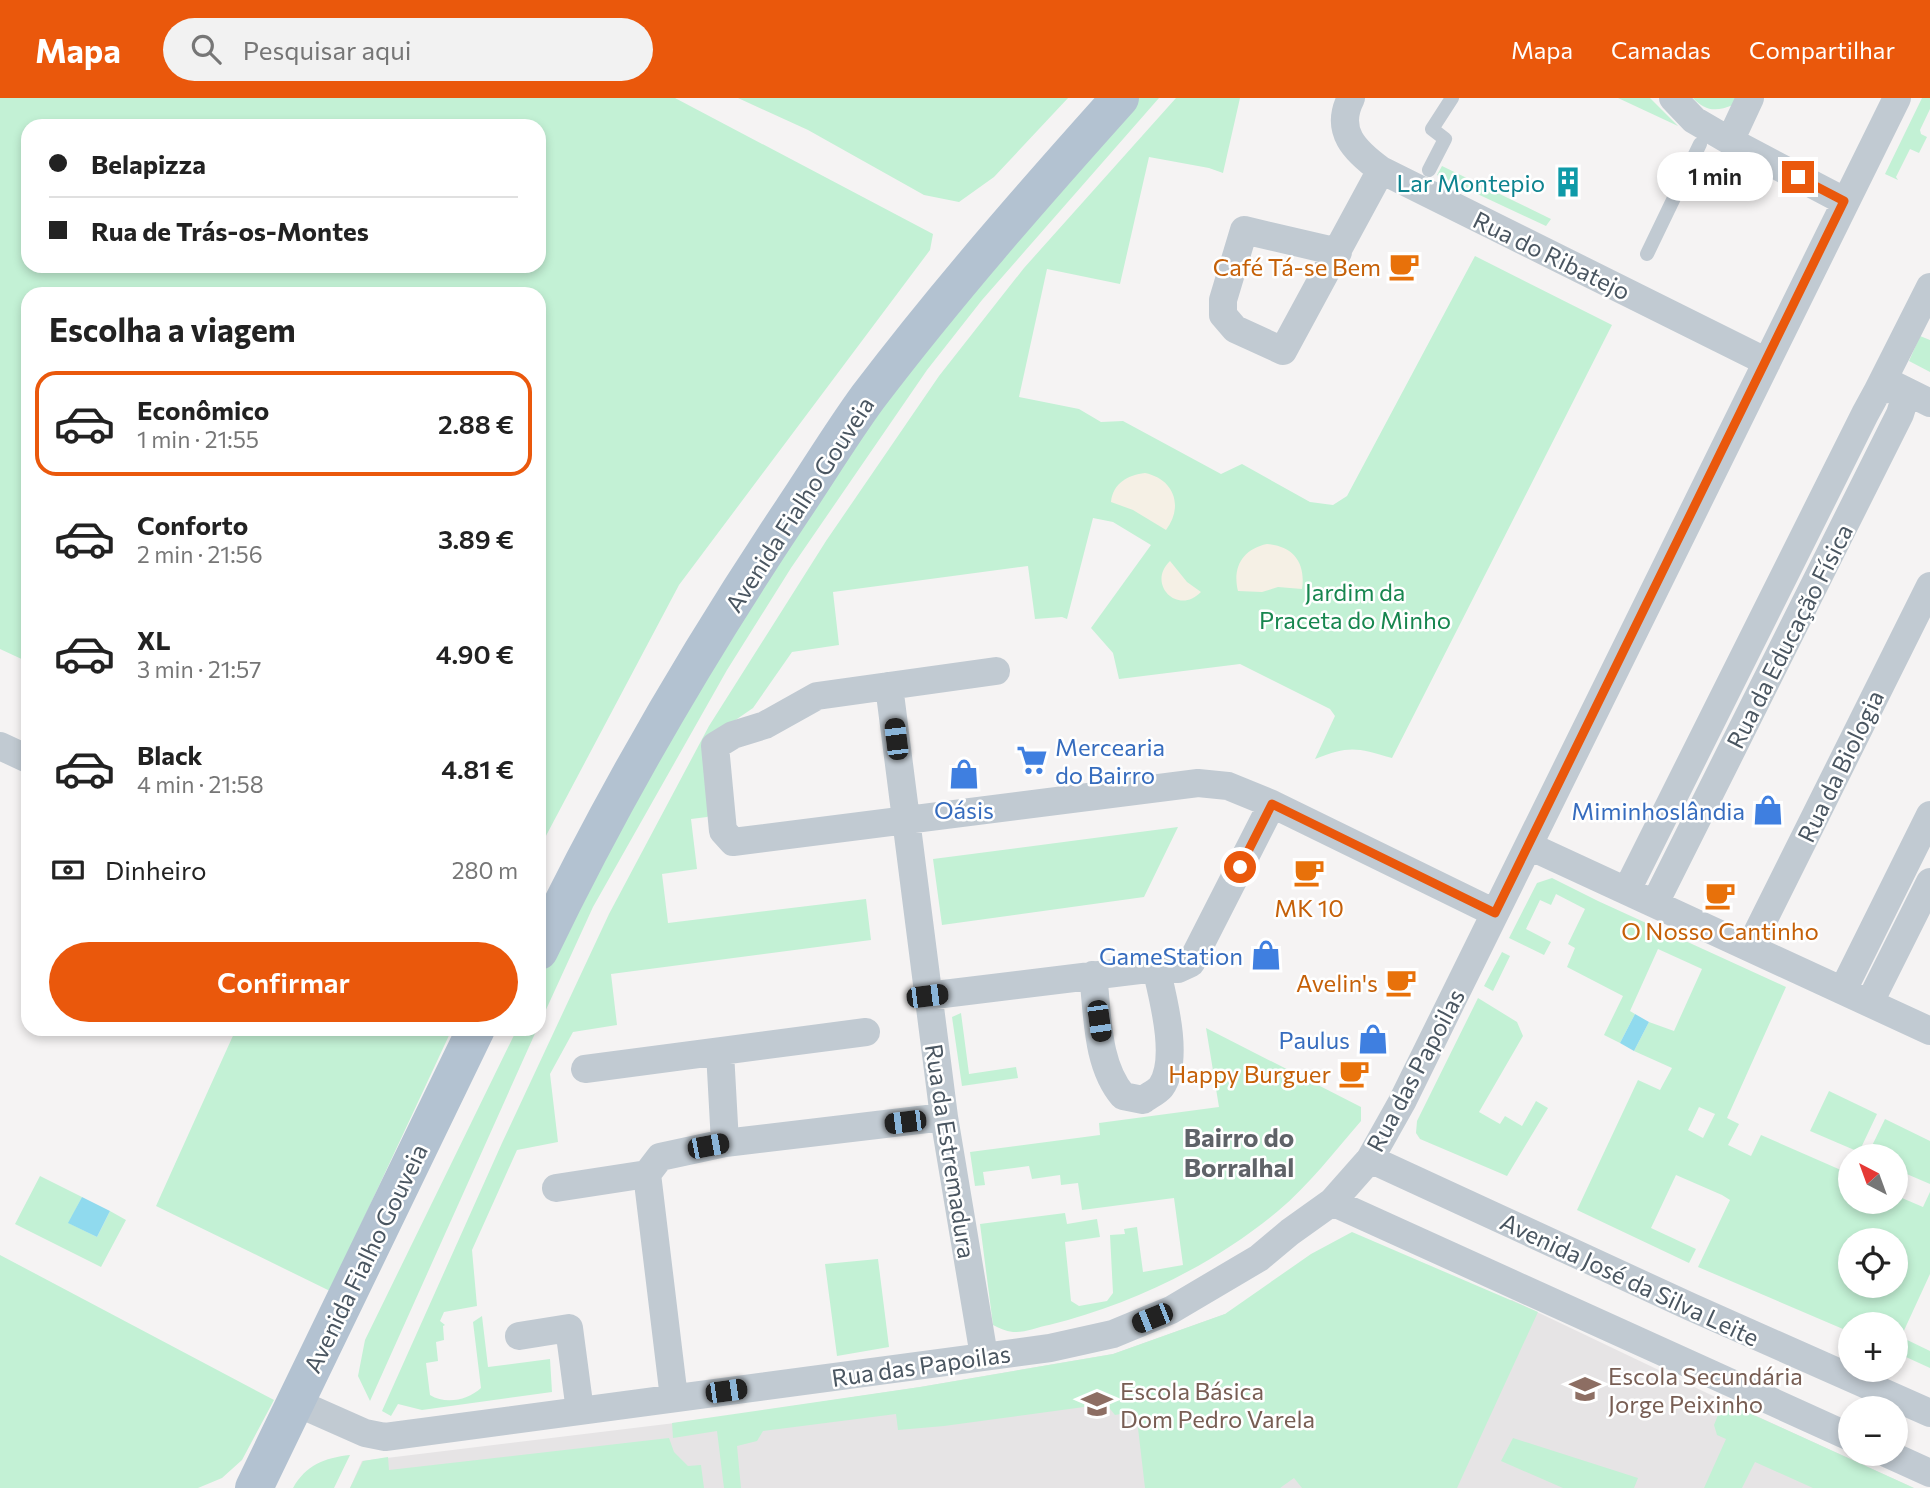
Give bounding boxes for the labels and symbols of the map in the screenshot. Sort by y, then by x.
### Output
callout: 1 min [1658,153,1773,202]
route end [1782,161,1814,193]
building icon: Lar Montepio [1551,165,1585,199]
place label: Lar Montepio [1396,168,1545,197]
street label: Rua do Ribatejo [1469,204,1635,306]
cafe icon: Café Tá-se Bem [1387,249,1421,283]
place label: Café Tá-se Bem [1213,252,1381,281]
street label: Avenida Fialho Gouveia [718,391,880,617]
street label: Rua da Educação Física [1720,519,1858,753]
park label: Jardim da Praceta do Minho [1259,577,1451,634]
street label: Rua da Biologia [1791,685,1889,847]
car [884,717,909,761]
place label: Mercearia do Bairro [1055,732,1165,789]
supermarket icon: Mercearia do Bairro [1015,743,1049,777]
shop icon: Oásis [947,757,981,791]
shop icon: Miminhoslândia [1751,793,1785,827]
place label: Oásis [934,795,994,824]
place label: Miminhoslândia [1571,796,1745,825]
route start [1224,851,1256,883]
cafe icon: MK 10 [1292,855,1326,889]
cafe icon: O Nosso Cantinho [1703,878,1737,912]
place label: MK 10 [1274,893,1344,922]
place label: O Nosso Cantinho [1621,916,1819,945]
shop icon: GameStation [1249,938,1283,972]
place label: GameStation [1099,941,1243,970]
cafe icon: Avelin's [1384,965,1418,999]
place label: Avelin's [1296,968,1378,997]
car [905,983,950,1009]
street label: Rua das Papoilas [1360,984,1470,1156]
car [1086,999,1113,1043]
shop icon: Paulus [1356,1022,1390,1056]
place label: Paulus [1279,1025,1350,1054]
street label: Rua da Estremadura [920,1042,982,1260]
cafe icon: Happy Burguer [1337,1056,1371,1090]
place label: Happy Burguer [1168,1059,1331,1088]
car [883,1109,928,1135]
district label: Bairro do Borralhal [1184,1121,1294,1182]
car [686,1132,731,1160]
street label: Avenida Fialho Gouveia [297,1139,433,1377]
north arrow [1838,1144,1908,1214]
street label: Avenida José da Silva Leite [1496,1206,1764,1352]
car [1129,1300,1176,1336]
street label: Rua das Papoilas [830,1338,1012,1392]
place label: Escola Secundária Jorge Peixinho [1608,1361,1803,1418]
school or university icon: Escola Secundária Jorge Peixinho [1568,1372,1602,1406]
place label: Escola Básica Dom Pedro Varela [1120,1376,1315,1433]
car [704,1378,749,1404]
school or university icon: Escola Básica Dom Pedro Varela [1080,1387,1114,1421]

